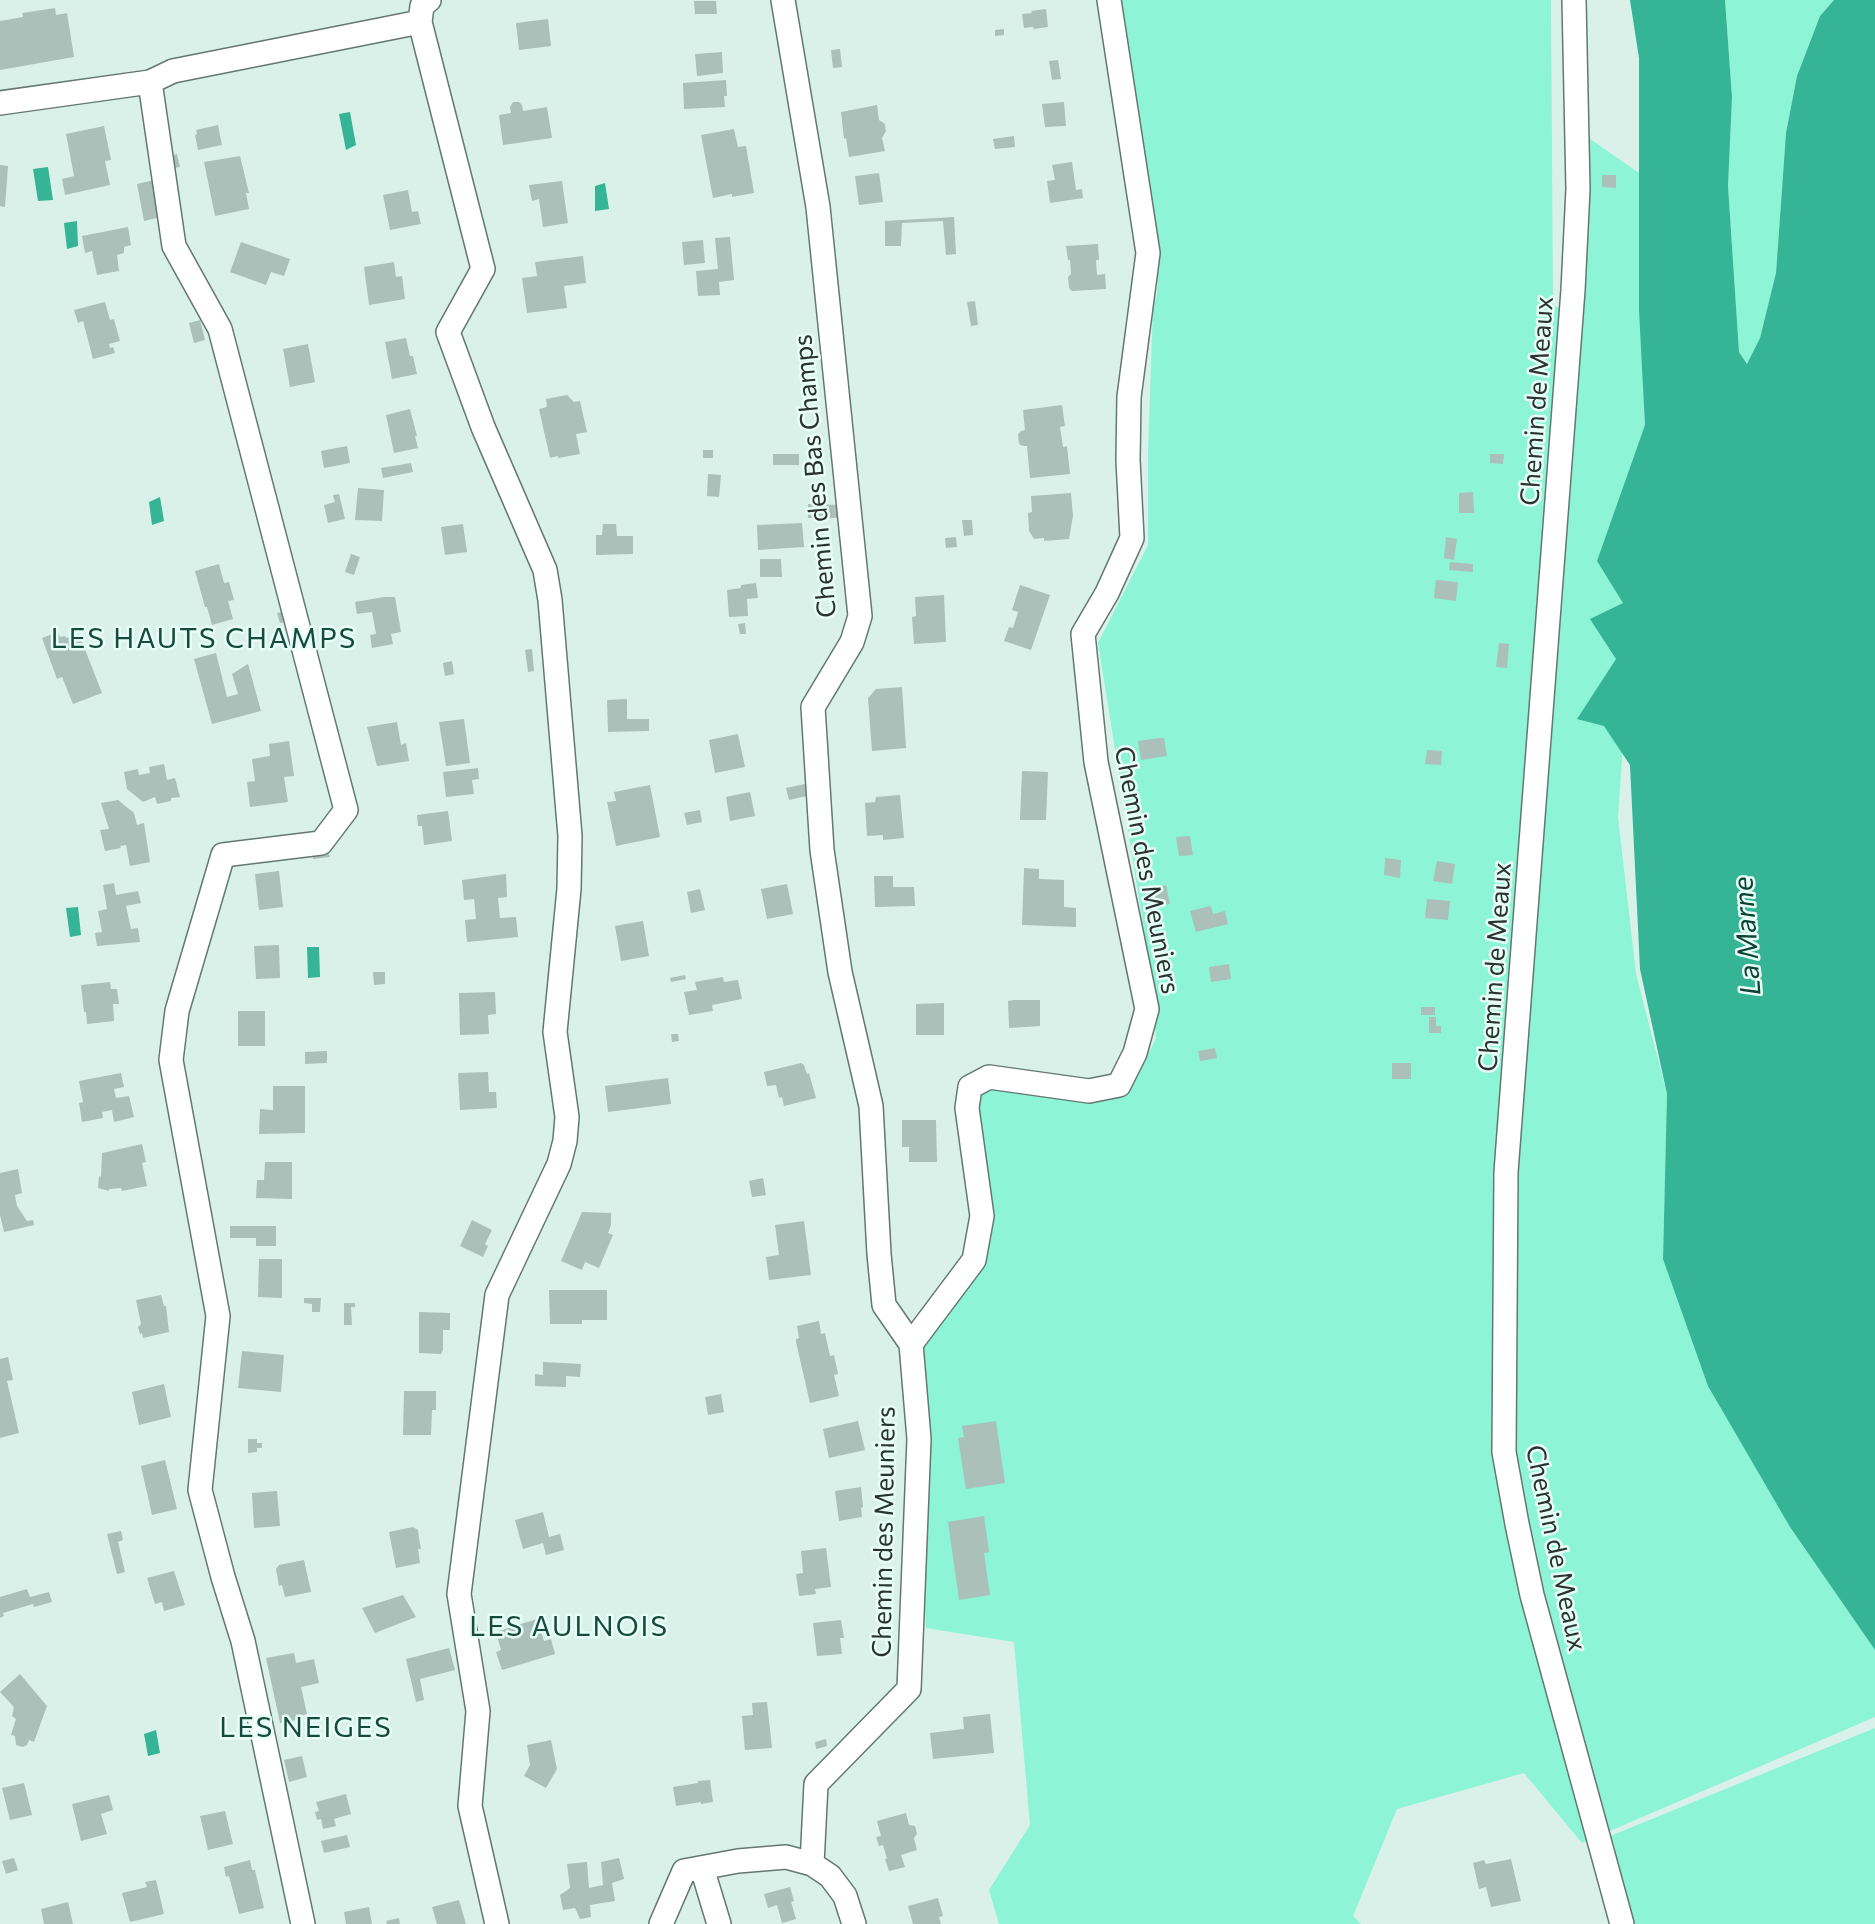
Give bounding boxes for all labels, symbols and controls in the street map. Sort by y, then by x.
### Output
street label: Chemin de Meaux [1514,295,1560,507]
street label: Chemin des Bas Champs [787,333,843,619]
district label: LES HAUTS CHAMPS [53,622,355,656]
street label: Chemin des Meuniers [1108,744,1186,996]
street label: Chemin de Meaux [1472,861,1518,1073]
water label: La Marne [1726,875,1768,997]
street label: Chemin des Meuniers [866,1406,902,1658]
street label: Chemin de Meaux [1519,1442,1593,1654]
district label: LES AULNOIS [471,1610,667,1644]
district label: LES NEIGES [220,1711,392,1745]

